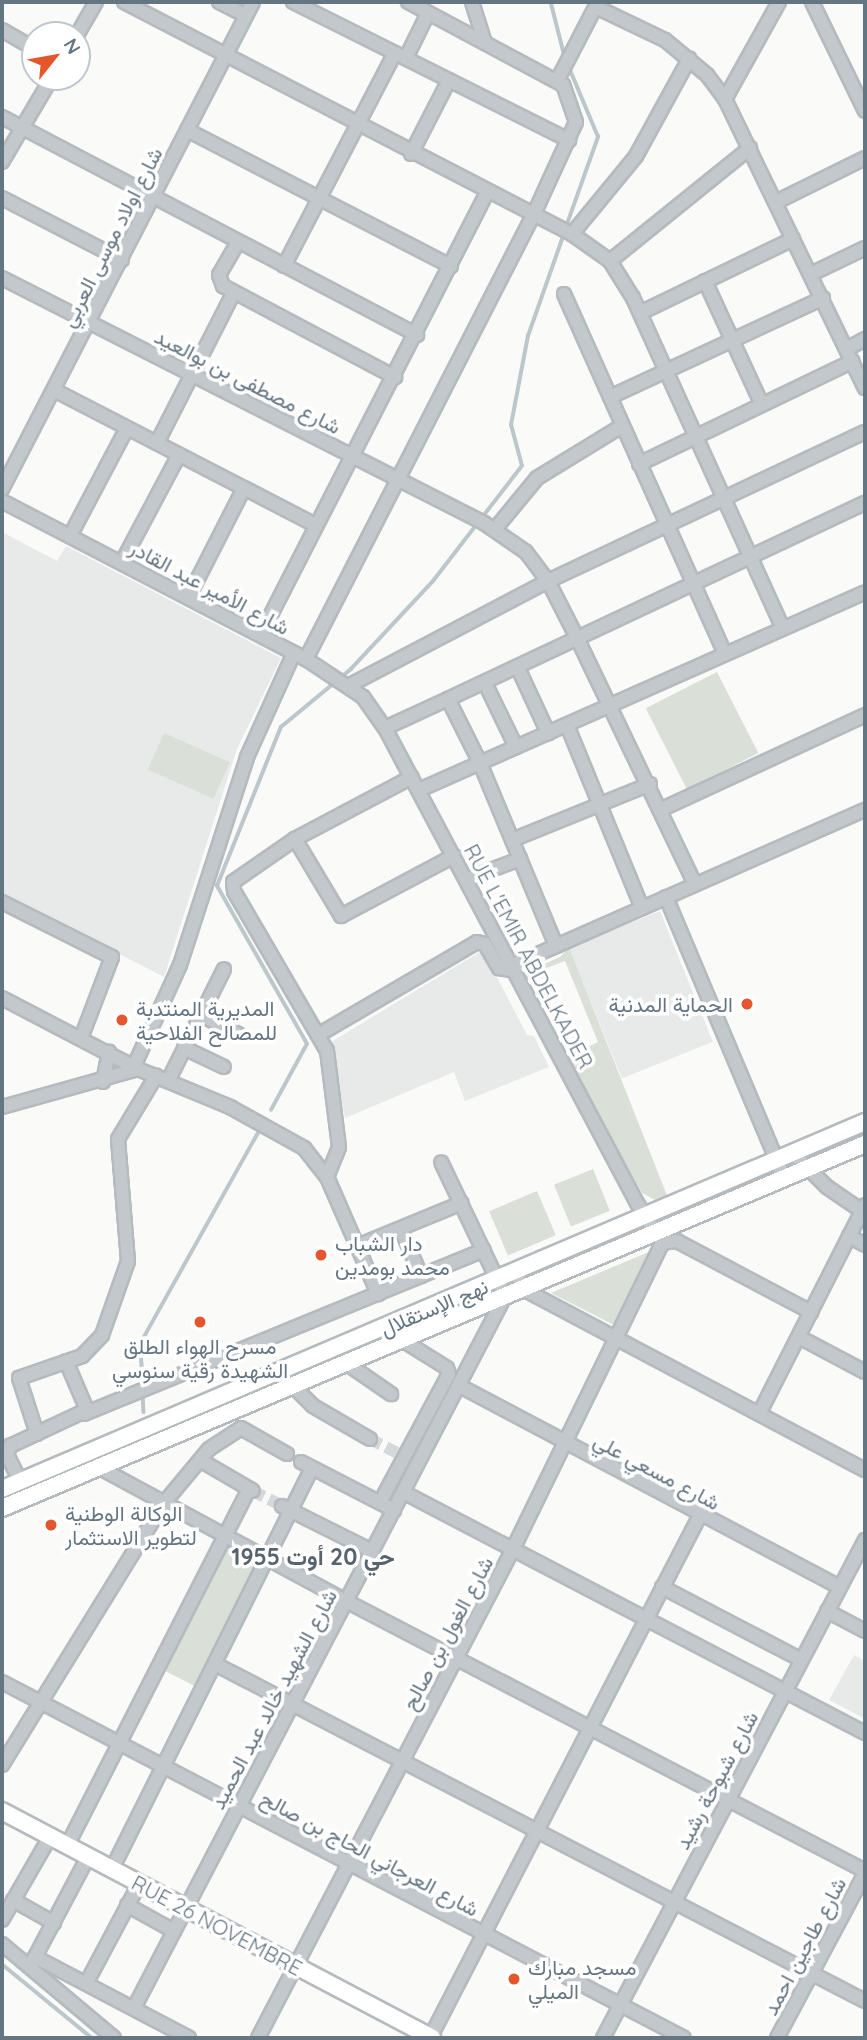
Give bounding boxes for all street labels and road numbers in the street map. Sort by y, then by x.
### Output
street label: شارع اولاد موسى العربي [55,143,167,331]
street label: شارع مصطفى بن بوالعيد [151,323,345,439]
street label: شارع الأمير عبد القادر [126,534,294,640]
street label: RUE L'EMIR ABDELKADER [459,840,599,1072]
street label: نهج الإستقلال [376,1273,492,1341]
street label: شارع مسعي علي [589,1427,725,1515]
street label: شارع الغول بن صالح [396,1552,498,1714]
street label: شارع الشهيد خالد عبد الحميد [204,1585,342,1813]
street label: شارع شبوحة رشيد [669,1707,763,1853]
street label: شارع العرجاني الحاج بن صالح [257,1785,483,1921]
street label: RUE 26 NOVEMBRE [127,1869,307,1981]
street label: شارع طاجين احمد [757,1873,851,2019]

